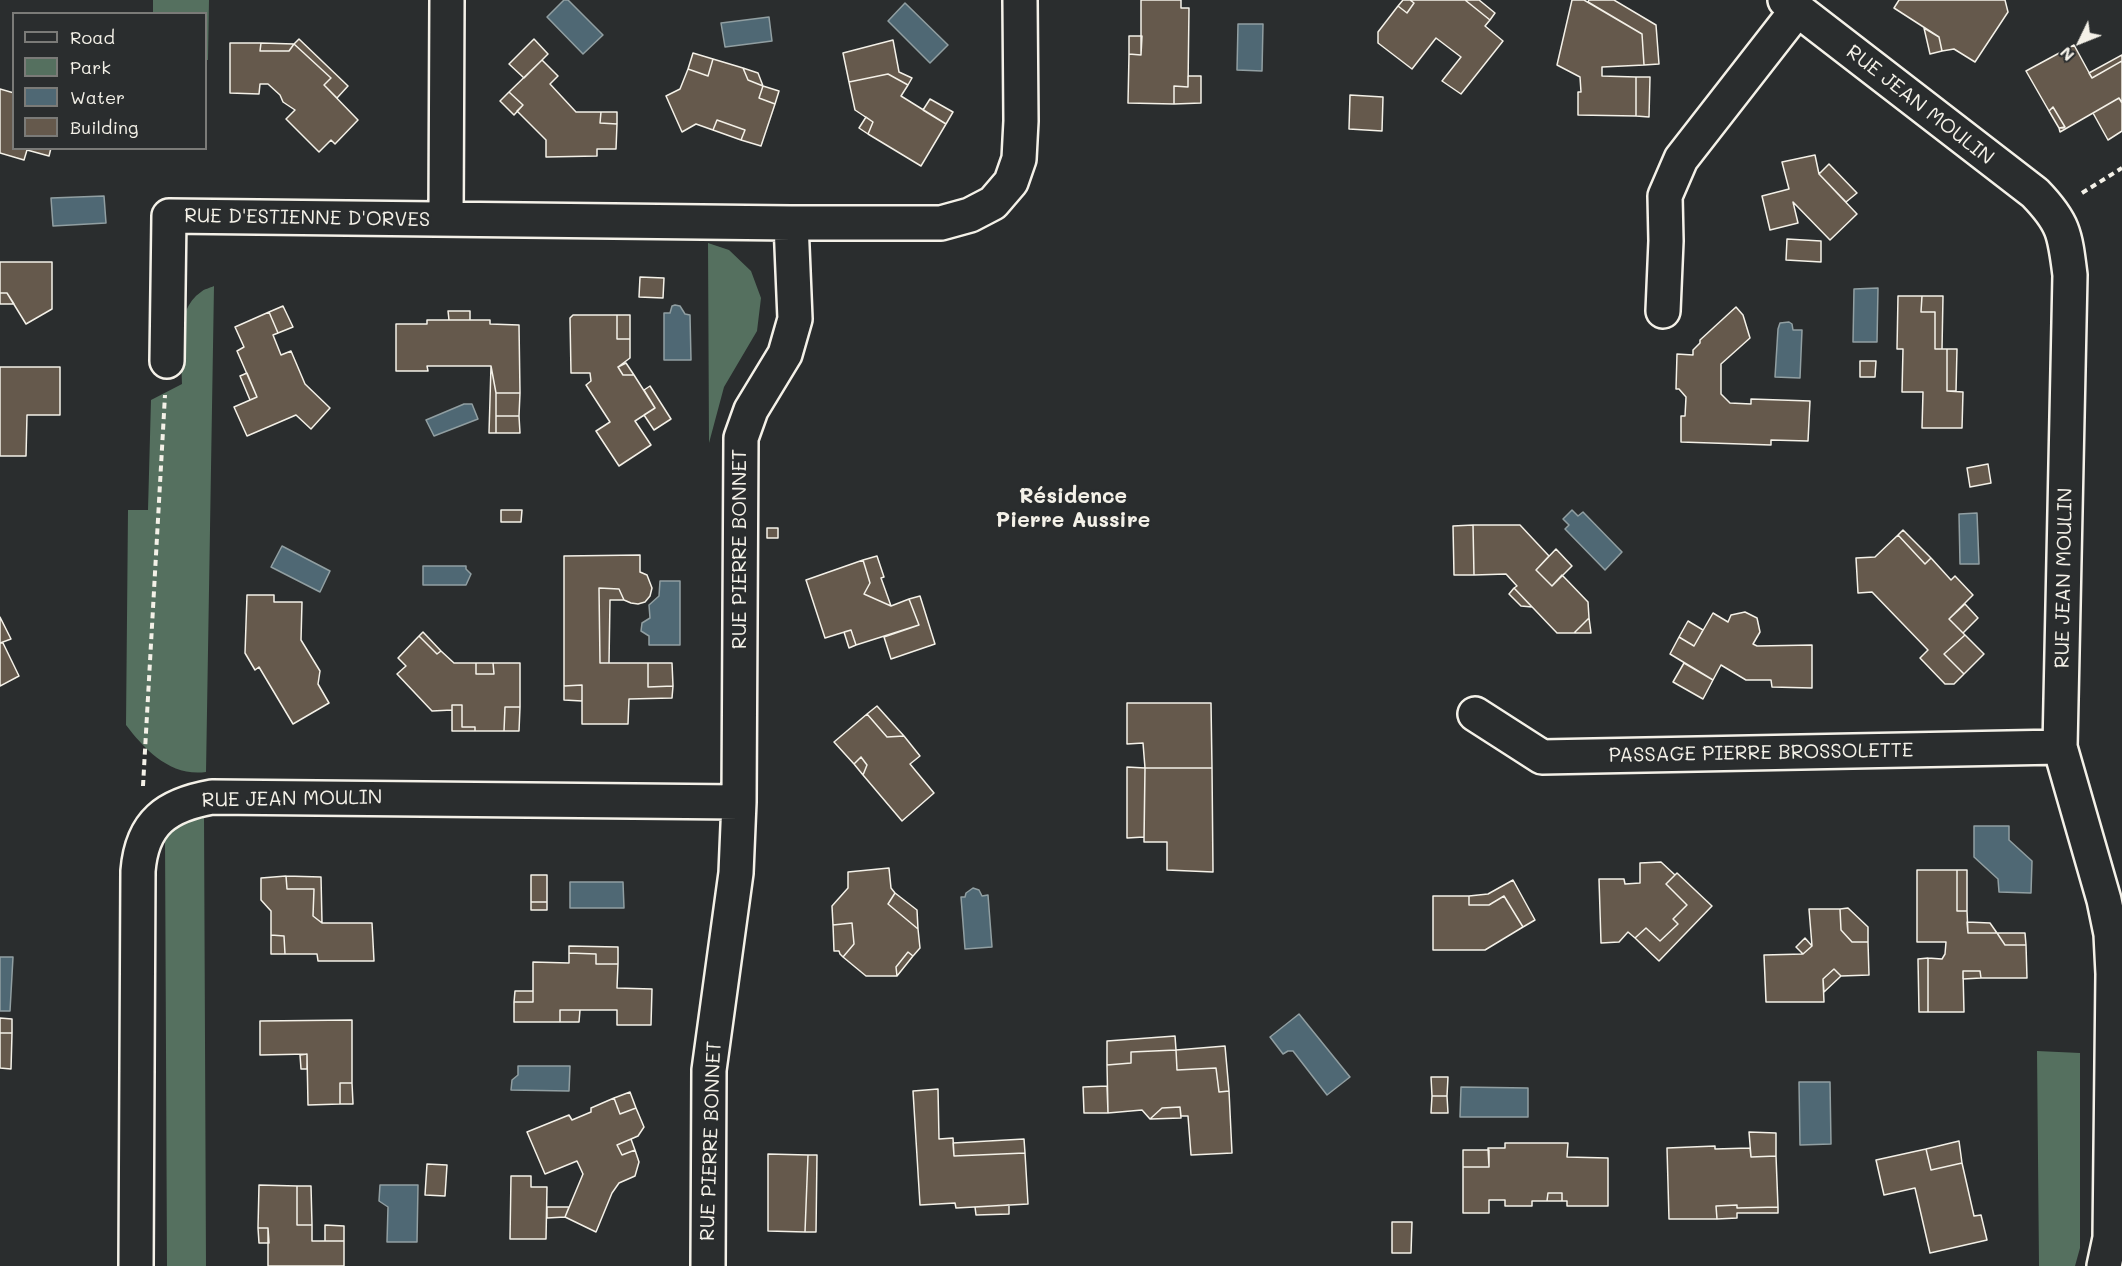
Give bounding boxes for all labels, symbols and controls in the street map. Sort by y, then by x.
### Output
legend [12,12,207,150]
north arrow [2050,12,2110,72]
text: Road [70,25,115,49]
street label: RUE JEAN MOULIN [1841,40,1999,170]
text: N [2055,43,2078,66]
text: Park [70,55,111,79]
text: Water [70,85,125,109]
text: Building [70,115,138,139]
street label: RUE D'ESTIENNE D'ORVES [184,204,430,232]
street label: RUE PIERRE BONNET [728,449,752,649]
district label: Résidence Pierre Aussire [996,484,1150,534]
street label: RUE JEAN MOULIN [2050,487,2078,669]
street label: PASSAGE PIERRE BROSSOLETTE [1609,738,1913,768]
street label: RUE JEAN MOULIN [201,785,383,813]
street label: RUE PIERRE BONNET [696,1040,726,1242]

